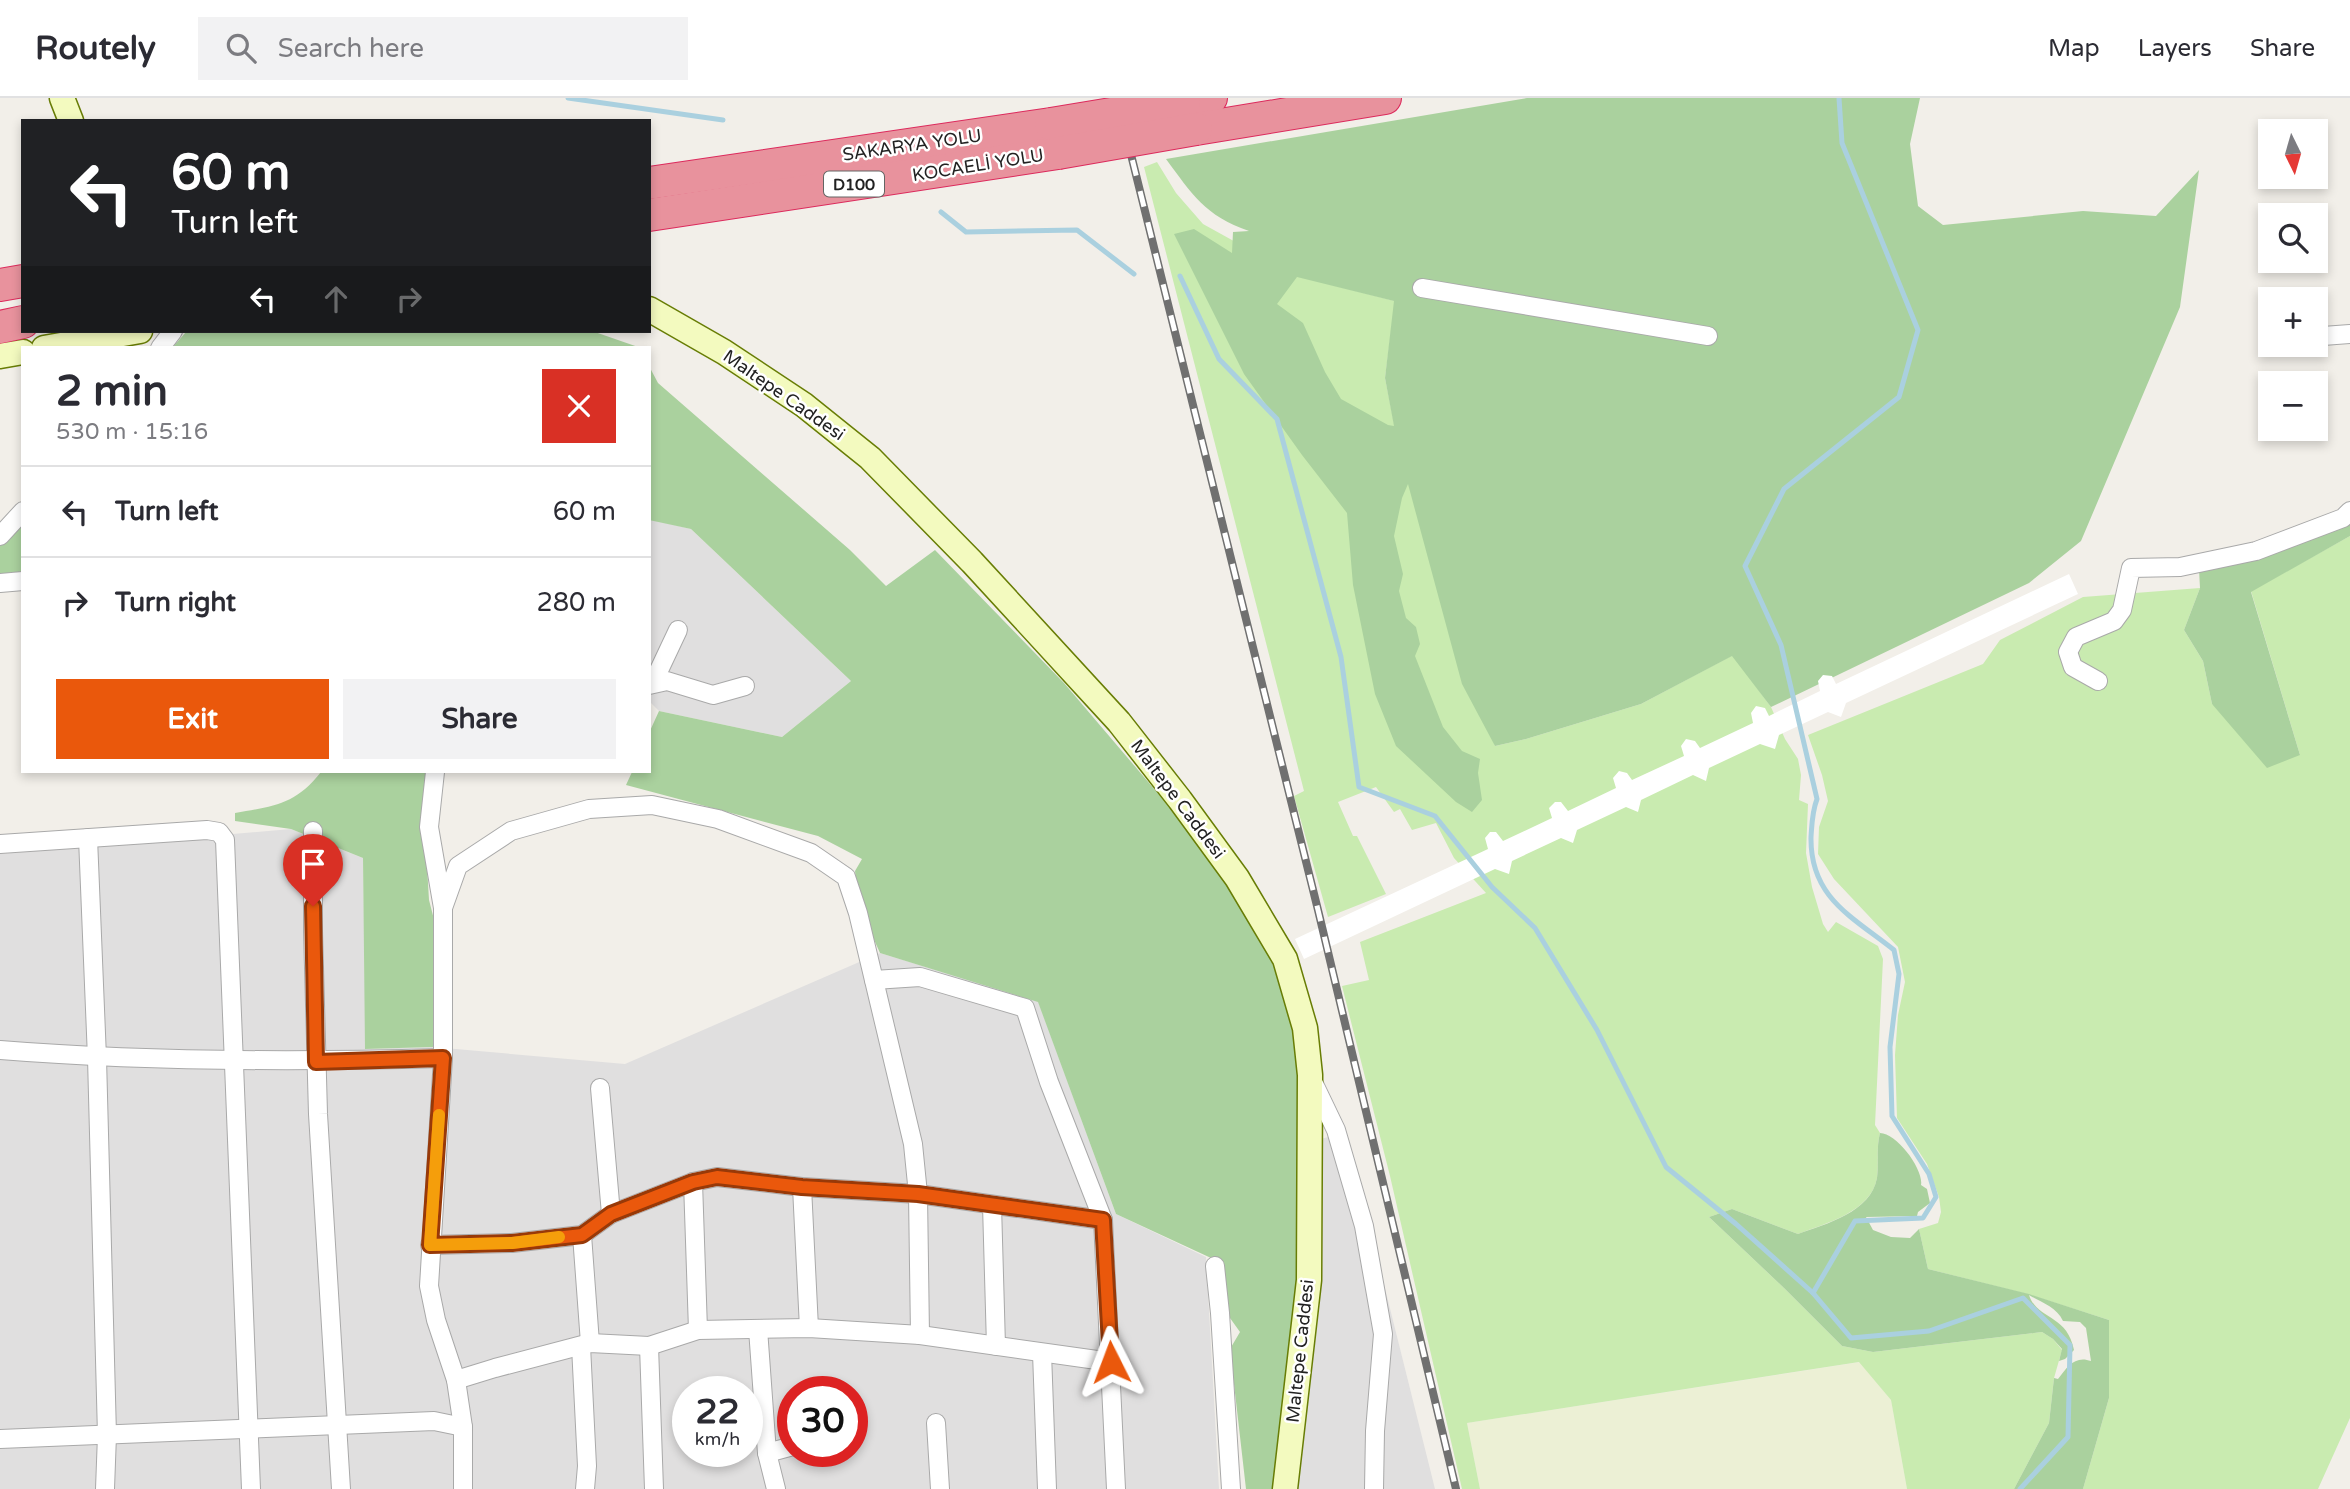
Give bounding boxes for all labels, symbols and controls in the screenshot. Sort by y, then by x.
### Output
search box [198,17,688,80]
text: Routely [35,29,156,68]
icon: search [222,29,260,67]
text: Search here [278,33,424,64]
text: Map [2048,34,2100,63]
text: Layers [2138,34,2212,63]
text: Share [2250,34,2315,63]
north arrow [2258,119,2328,189]
map controls [2258,119,2328,441]
street label: SAKARYA YOLU [841,124,983,166]
text: 60 m [171,144,290,203]
street label: KOCAELİ YOLU [911,144,1045,186]
icon: left [56,147,147,238]
road number: D100 [824,172,884,197]
button: search [2258,203,2328,273]
text: Turn left [171,204,298,242]
icon: left [244,280,282,318]
icon: ahead [317,280,355,318]
icon: right [390,280,428,318]
button: + [2258,287,2328,357]
street label: Maltepe Caddesi [719,345,849,445]
text: 2 min [56,366,168,417]
button: close [542,369,616,443]
button: − [2258,371,2328,441]
text: 530 m · 15:16 [56,418,208,446]
icon: left [56,493,94,531]
text: Turn left [115,496,218,527]
text: 60 m [553,496,616,527]
icon: right [56,584,94,622]
text: Turn right [115,587,236,618]
text: 280 m [536,587,616,618]
button: Exit [56,679,329,759]
button: Share [343,679,616,759]
street label: Maltepe Caddesi [1126,735,1230,863]
pin [283,834,343,906]
icon: arrive [294,845,332,883]
street label: Maltepe Caddesi [1282,1278,1318,1424]
position arrow [1074,1325,1148,1399]
speed limit sign: 30 [777,1376,868,1467]
text: 22 [696,1391,739,1433]
text: km/h [695,1428,740,1450]

